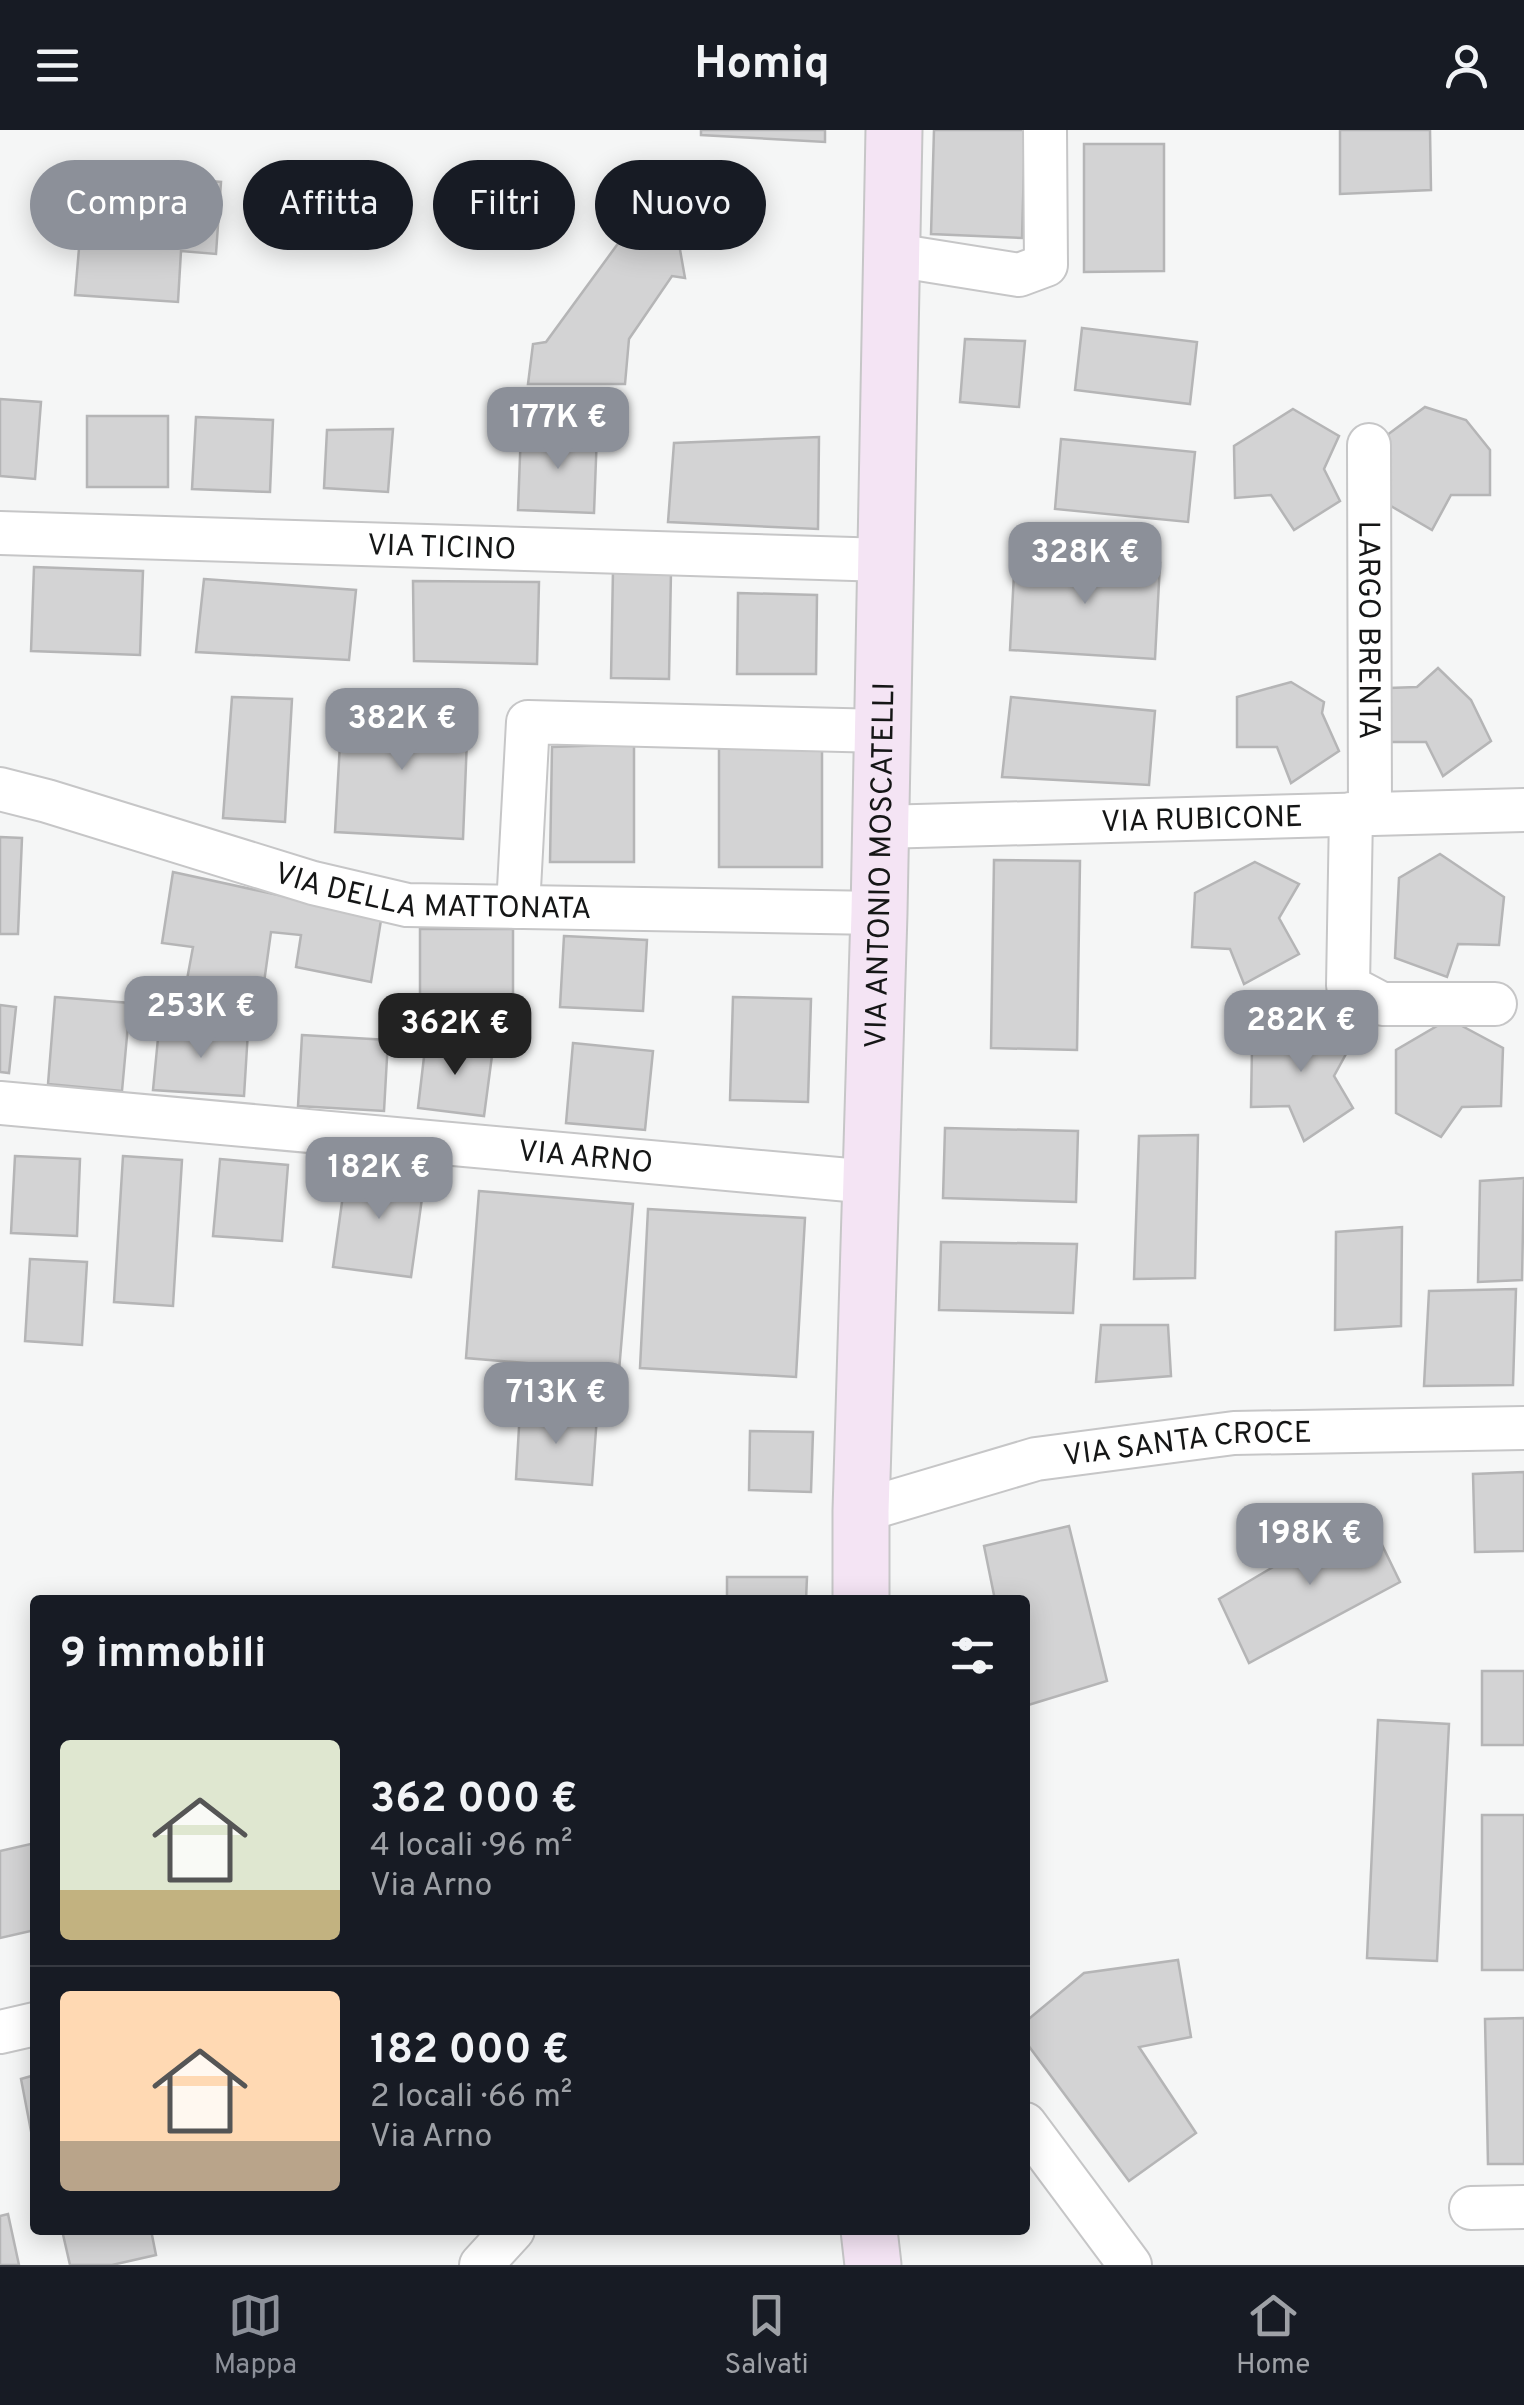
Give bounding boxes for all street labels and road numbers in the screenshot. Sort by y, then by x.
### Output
street label: LARGO BRENTA [1348,520,1386,740]
street label: VIA TICINO [367,528,517,570]
street label: VIA ANTONIO MOSCATELLI [859,682,904,1049]
street label: VIA RUBICONE [1101,800,1303,842]
street label: VIA DELLA MATTONATA [270,856,592,929]
street label: VIA ARNO [516,1134,654,1183]
street label: VIA SANTA CROCE [1061,1416,1312,1476]

